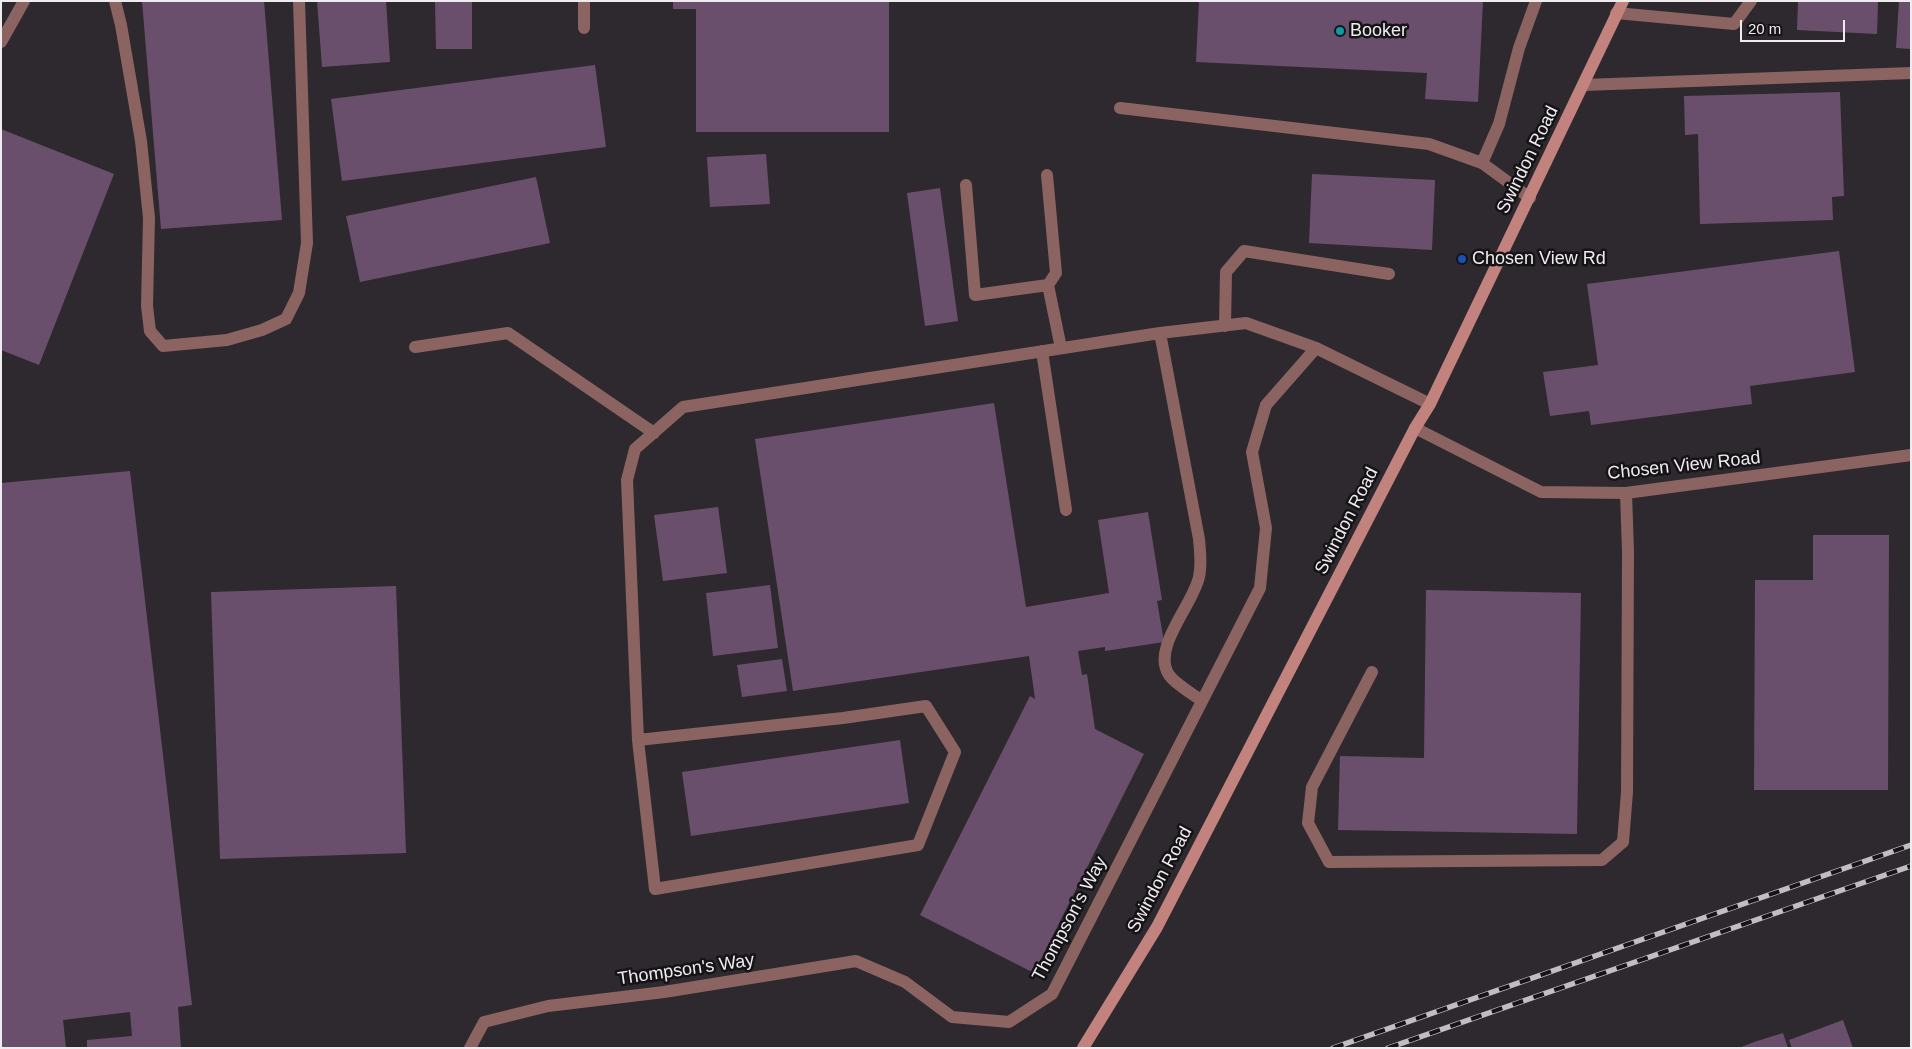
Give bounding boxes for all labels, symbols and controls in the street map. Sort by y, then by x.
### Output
scale bar [1742,10,1847,42]
place label: Booker [1350,20,1407,42]
text: 20 m [1748,20,1781,37]
marker: Booker [1334,25,1346,37]
street label: Swindon Road [1493,103,1563,217]
place label: Chosen View Rd [1472,248,1606,270]
marker: Chosen View Rd [1456,253,1468,265]
street label: Chosen View Road [1606,447,1762,485]
street label: Swindon Road [1311,464,1383,578]
street label: Swindon Road [1123,823,1197,937]
street label: Thompson's Way [1028,853,1112,985]
street label: Thompson's Way [616,950,756,990]

